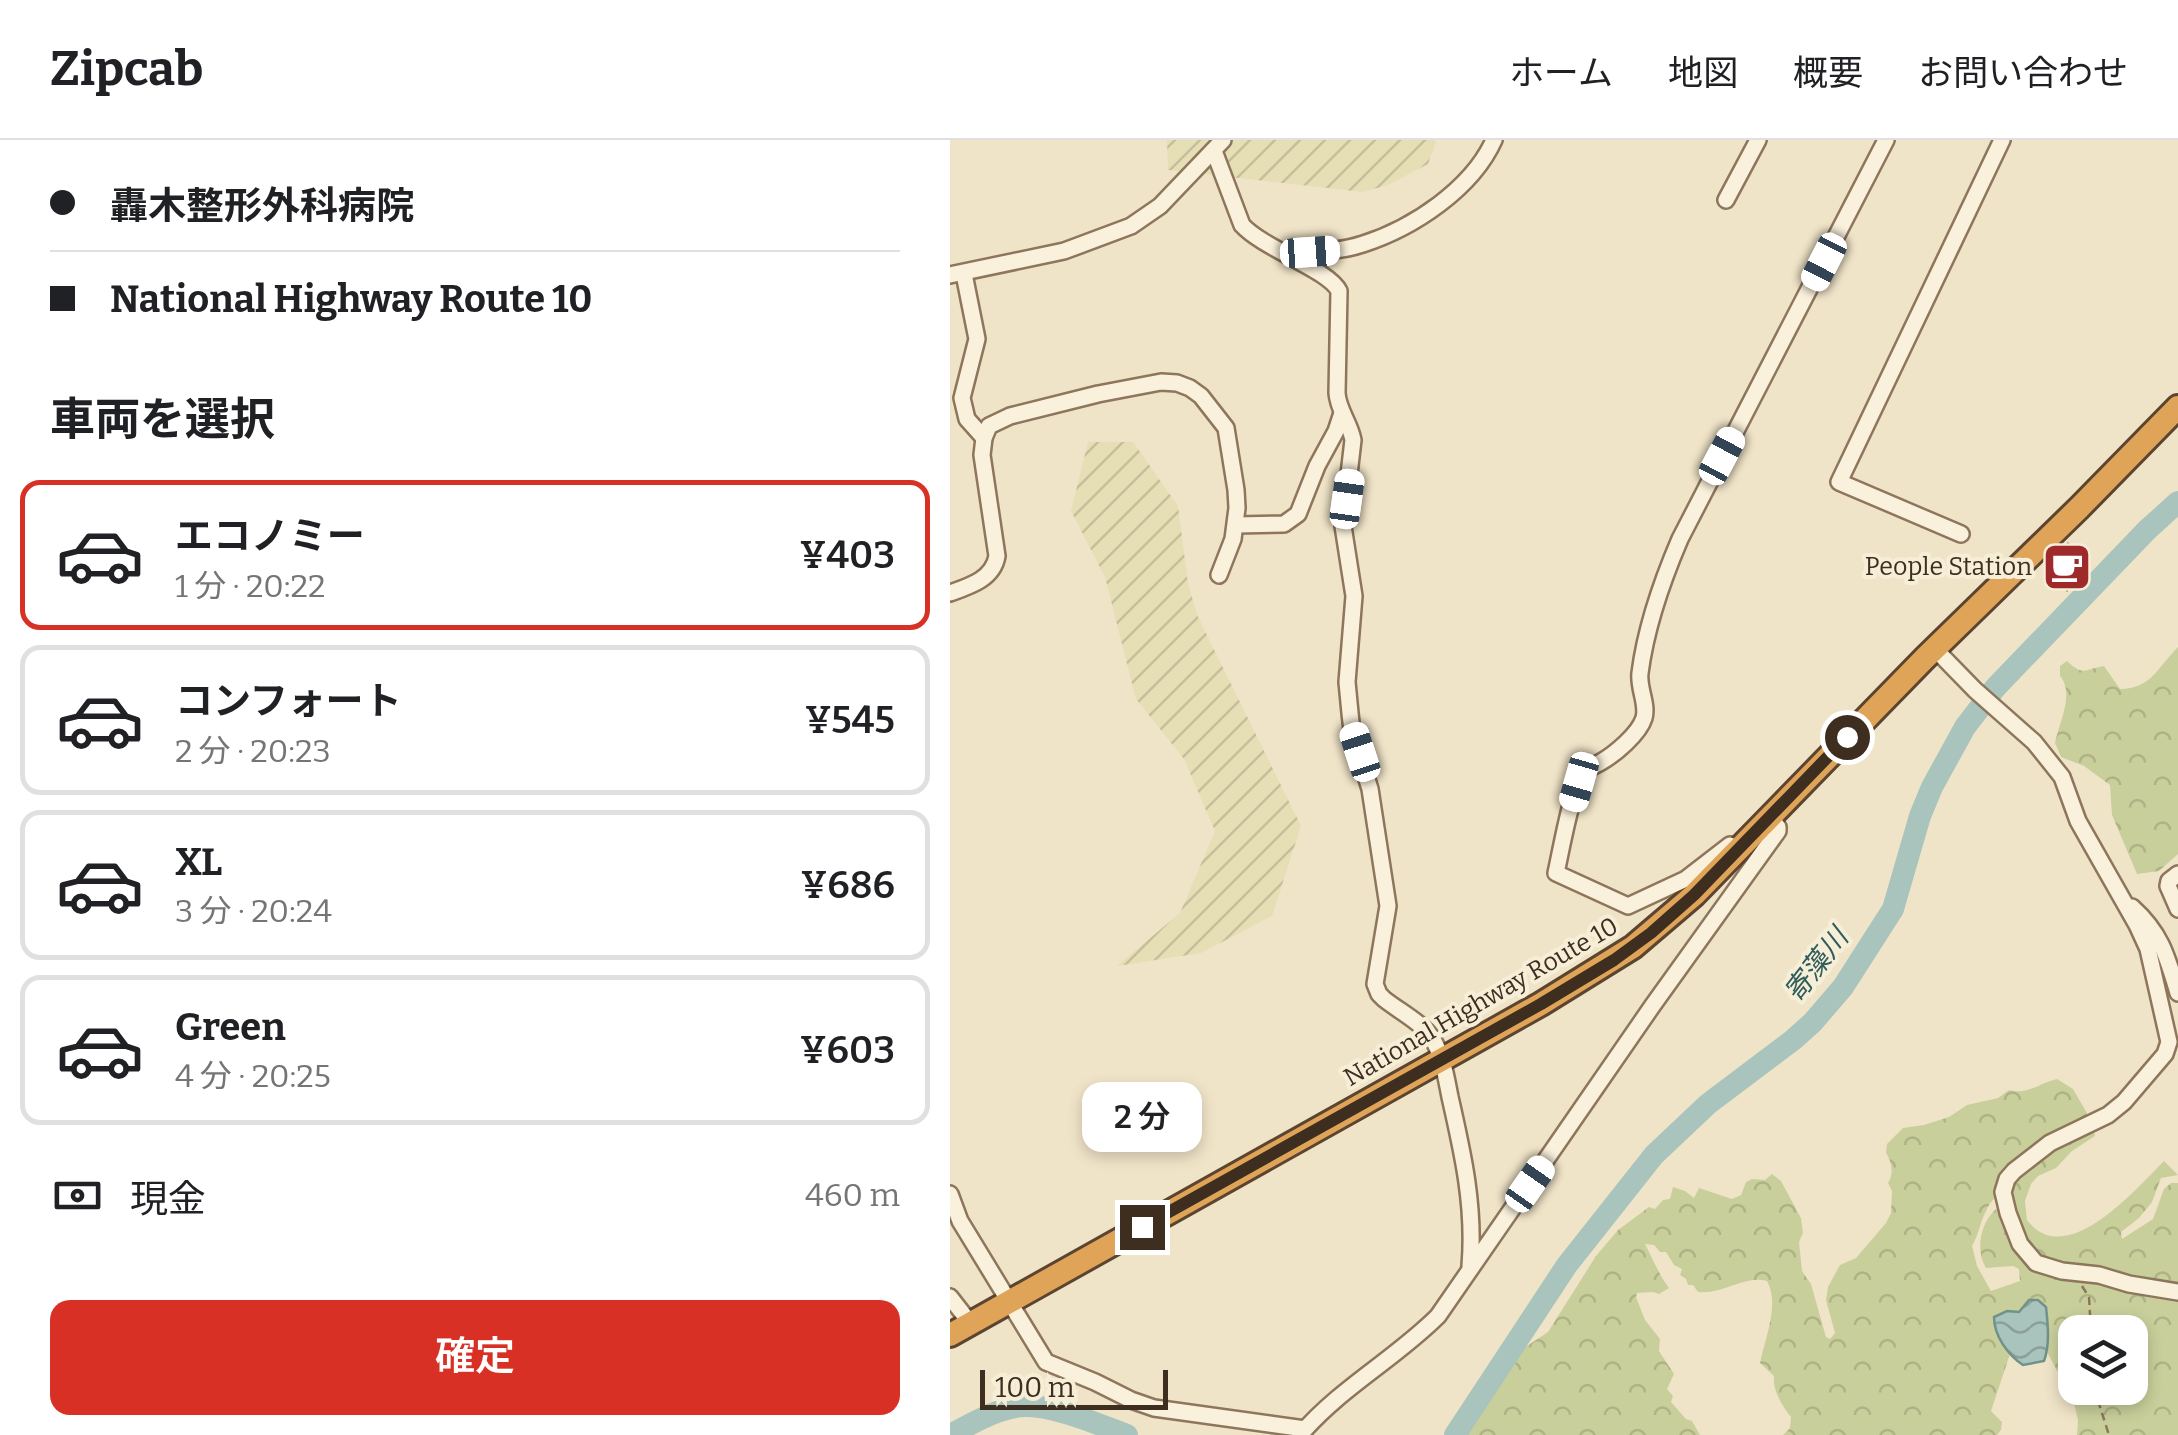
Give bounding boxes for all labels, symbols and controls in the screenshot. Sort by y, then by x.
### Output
text: Zipcab [50,40,203,98]
text: ホーム [1509,52,1613,94]
text: 地図 [1668,52,1738,94]
text: 概要 [1793,52,1863,94]
text: お問い合わせ [1918,52,2128,94]
text: 轟木整形外科病院 [110,183,414,229]
car [1797,228,1851,296]
car [1279,235,1341,269]
text: National Highway Route 10 [110,276,593,322]
text: 車両を選択 [50,393,275,447]
car [1695,422,1749,490]
car [1328,467,1366,531]
icon: car [55,510,145,600]
text: エコノミー [175,513,365,559]
text: ¥403 [799,532,895,578]
cafe icon: People Station [2041,541,2093,593]
place label: People Station [1865,552,2032,582]
text: 1 分 · 20:22 [175,567,325,605]
icon: car [55,675,145,765]
text: コンフォート [175,678,402,724]
text: ¥545 [805,697,895,743]
route start [1825,715,1870,760]
car [1336,719,1384,785]
text: 2 分 · 20:23 [175,732,331,770]
car [1556,749,1602,815]
text: XL [175,839,222,885]
icon: car [55,840,145,930]
text: ¥686 [801,862,895,908]
text: 3 分 · 20:24 [175,892,332,930]
street label: National Highway Route 10 [1339,911,1623,1093]
water label: 寄藻川 [1777,919,1857,1008]
text: Green [175,1004,286,1050]
icon: car [55,1005,145,1095]
text: ¥603 [800,1027,895,1073]
text: 4 分 · 20:25 [175,1057,331,1095]
callout: 2 分 [1082,1082,1202,1152]
text: 2 分 [1114,1098,1170,1136]
car [1501,1151,1559,1217]
icon: cash [50,1168,105,1223]
text: 現金 [130,1176,206,1222]
text: 460 m [805,1176,900,1214]
route end [1120,1205,1165,1250]
button: 確定 [50,1300,900,1415]
map controls [2058,1315,2148,1405]
button: layers [2058,1315,2148,1405]
scale bar [980,1365,1168,1410]
text: 100 m [995,1371,1075,1404]

